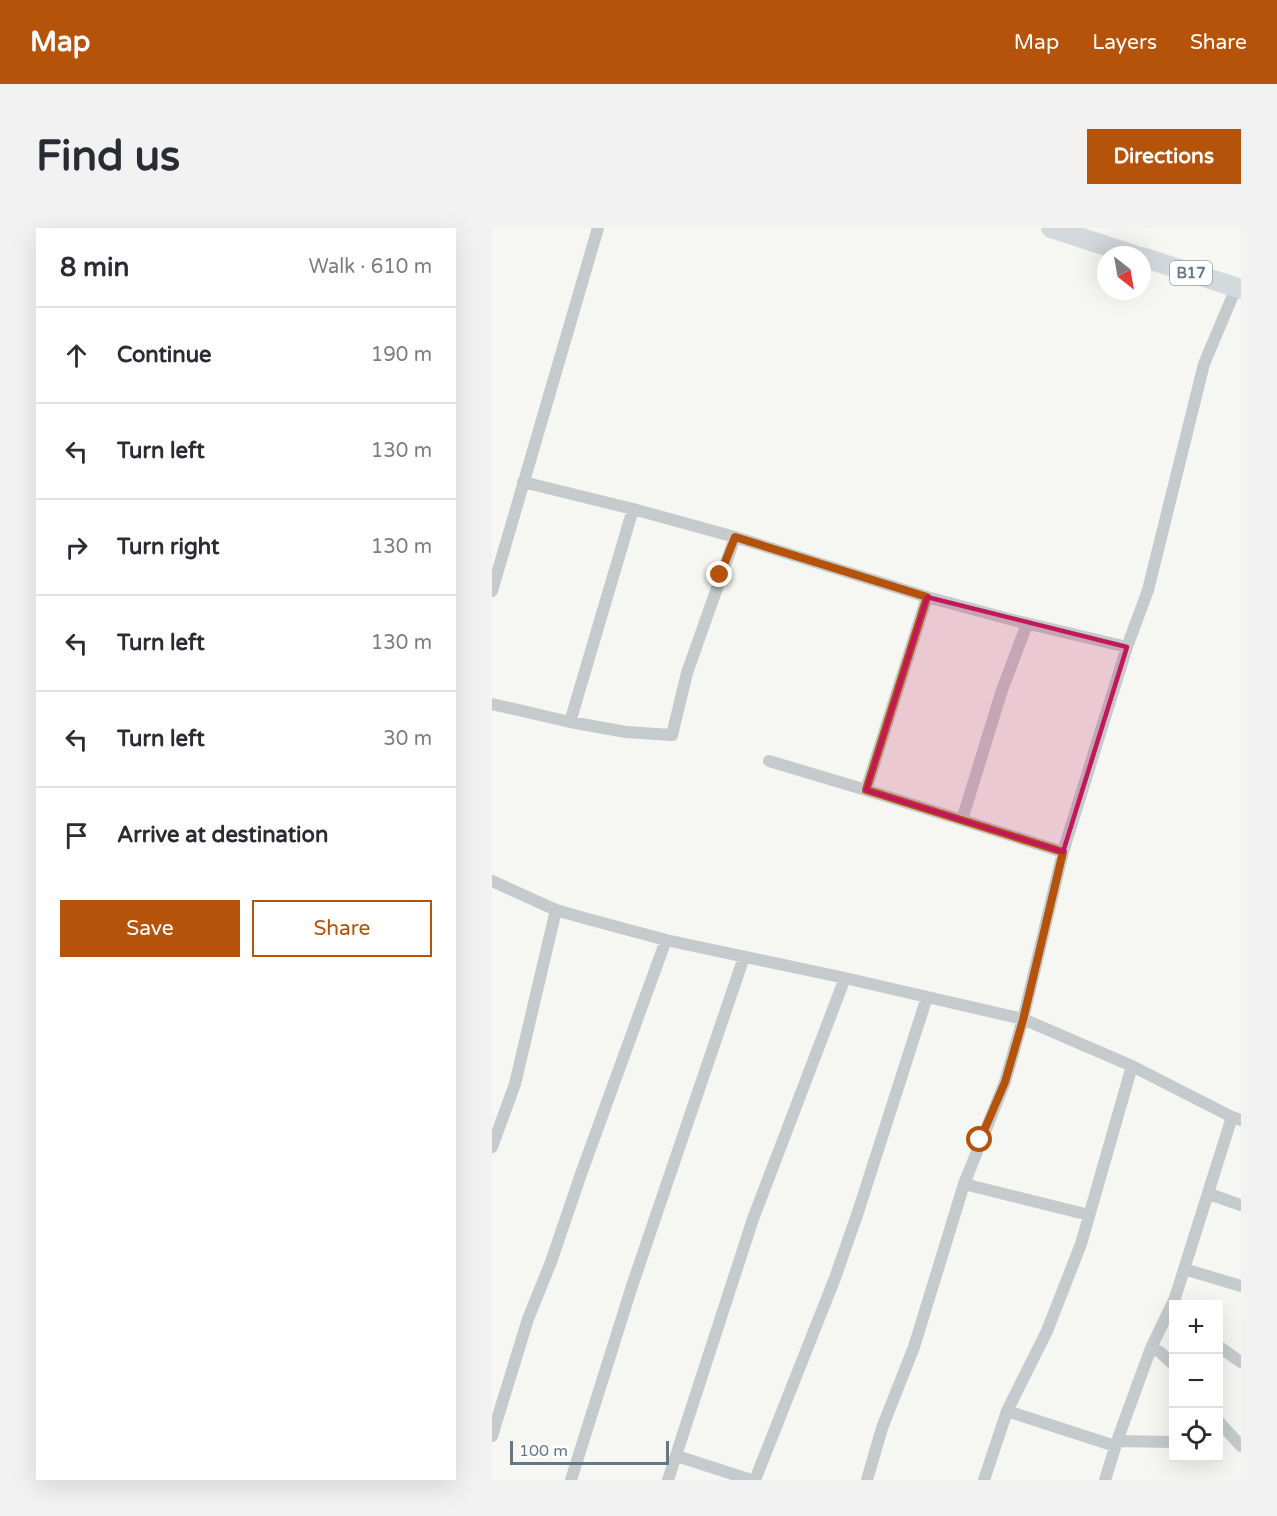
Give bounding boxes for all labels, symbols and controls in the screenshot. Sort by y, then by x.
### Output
text: Map [30,25,90,59]
text: Map [1014,30,1059,55]
text: Layers [1092,30,1157,55]
text: Share [1190,30,1247,55]
button: Directions [1087,129,1241,184]
text: Find us [36,131,180,182]
north arrow [1097,246,1151,300]
text: 8 min [60,252,129,283]
text: Walk · 610 m [309,255,432,279]
road number: B17 [1170,261,1212,285]
icon: ahead [60,339,93,372]
text: Continue [117,342,212,368]
text: 190 m [371,343,432,367]
icon: left [60,435,93,468]
text: Turn left [117,438,205,464]
text: 130 m [371,439,432,463]
icon: right [60,531,93,564]
text: Turn right [117,534,219,560]
text: 130 m [371,535,432,559]
route end [706,561,732,587]
icon: left [60,627,93,660]
text: Turn left [117,630,205,656]
text: 130 m [371,631,432,655]
icon: left [60,723,93,756]
text: Turn left [117,726,205,752]
text: 30 m [383,727,432,751]
icon: arrive [60,819,93,852]
text: Arrive at destination [117,822,328,848]
button: Save [60,900,240,957]
button: Share [252,900,432,957]
route start [966,1126,992,1152]
map controls [1169,1300,1223,1462]
button: + [1169,1300,1223,1354]
button: − [1169,1354,1223,1408]
button: locate [1169,1408,1223,1462]
scale bar [510,1438,669,1466]
text: 100 m [519,1441,568,1461]

